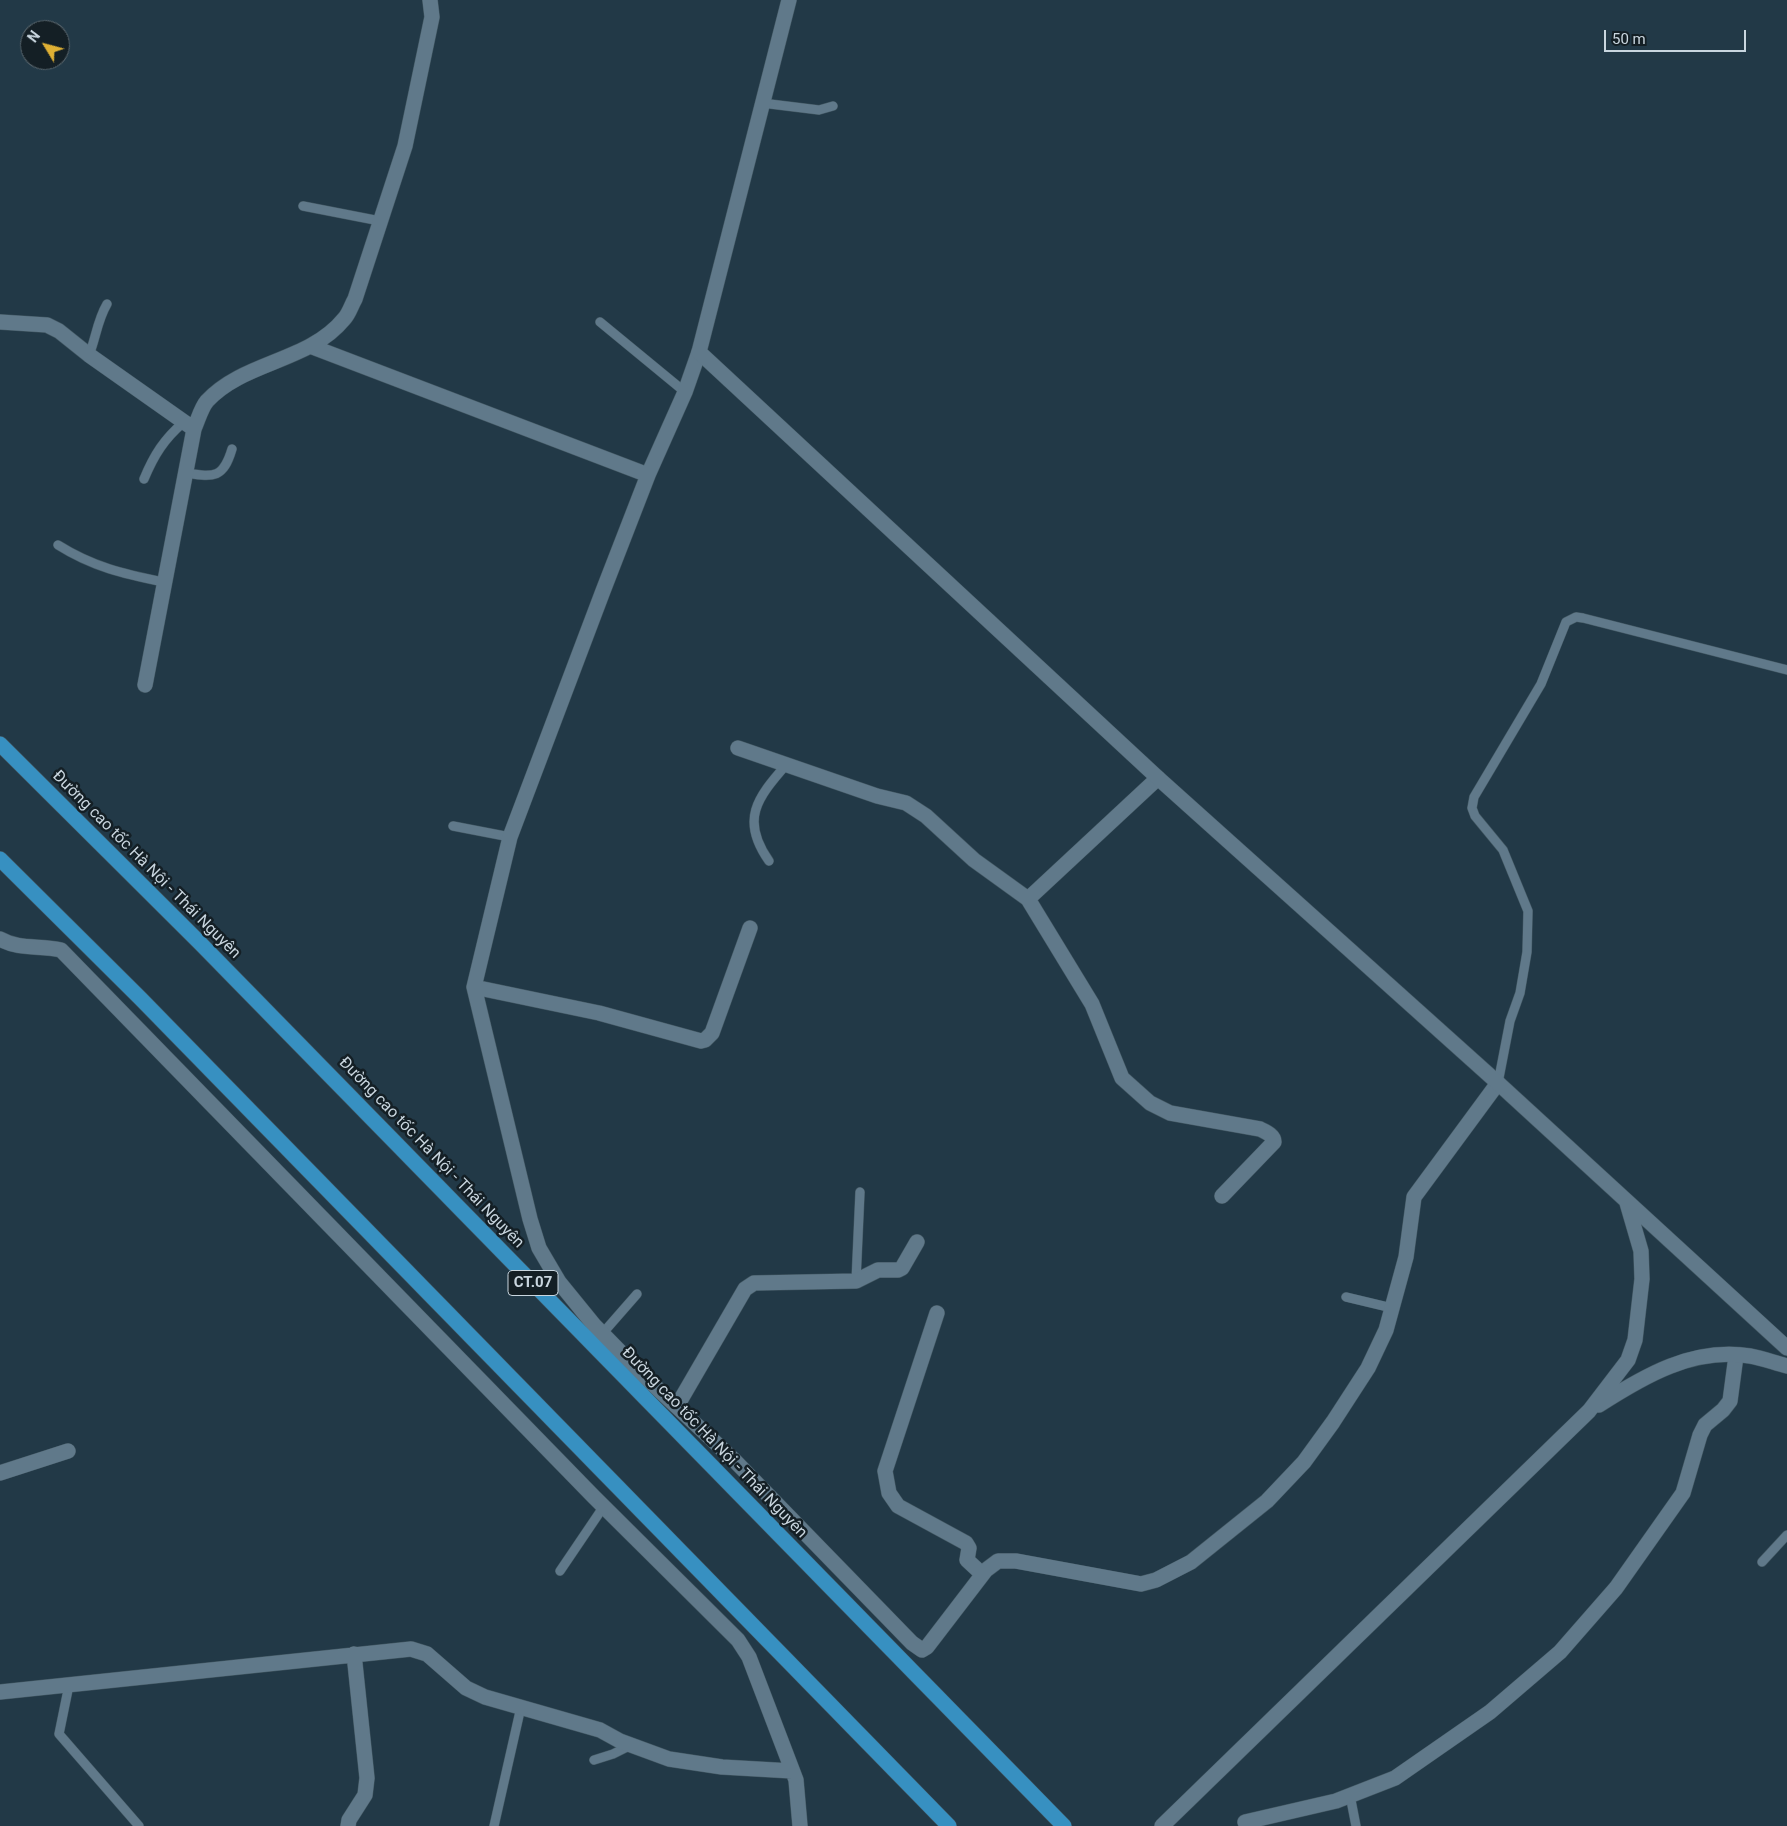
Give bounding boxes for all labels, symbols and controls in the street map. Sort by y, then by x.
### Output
north arrow [20,20,70,70]
scale bar [1607,20,1750,52]
text: N [24,28,43,45]
text: 50 m [1612,30,1646,48]
street label: Đường cao tốc Hà Nội - Thái Nguyên [48,767,244,963]
street label: Đường cao tốc Hà Nội - Thái Nguyên [334,1054,528,1252]
road number: CT.07 [508,1270,558,1296]
street label: Đường cao tốc Hà Nội - Thái Nguyên [617,1344,811,1542]

